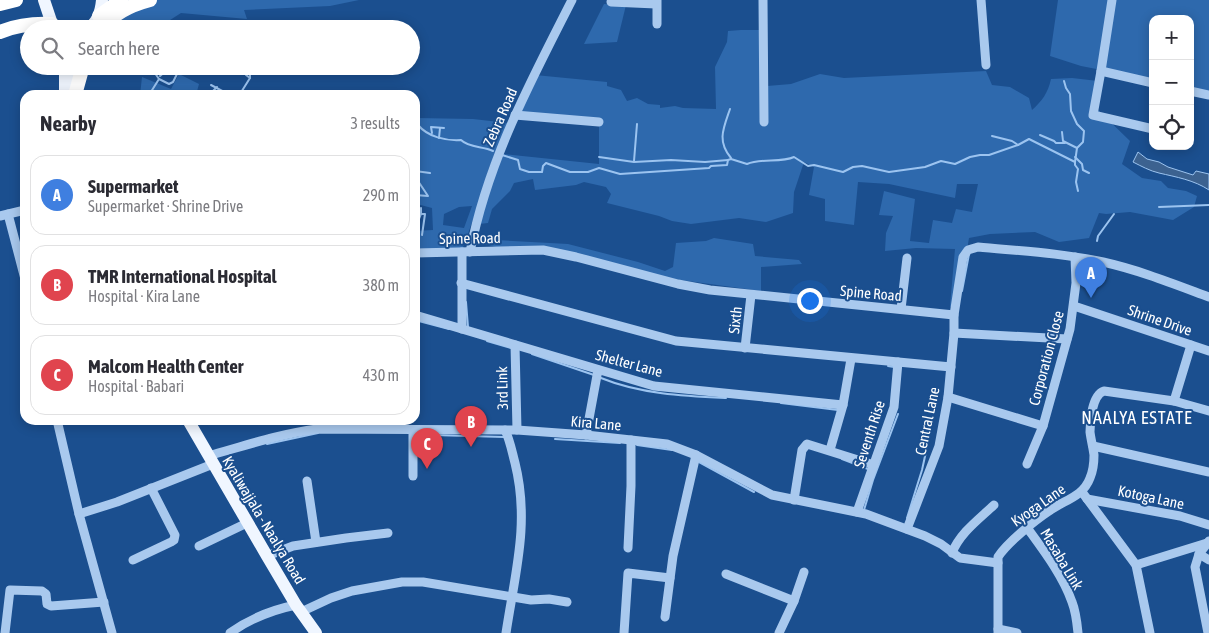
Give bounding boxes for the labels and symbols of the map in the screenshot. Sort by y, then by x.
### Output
street label: Zebra Road [480,85,520,149]
street label: Spine Road [439,229,501,247]
pin: A [1075,257,1107,298]
street label: Spine Road [840,282,902,304]
your location [797,288,823,314]
street label: Shrine Drive [1126,301,1194,339]
street label: Sixth [725,305,745,335]
street label: Corporation Close [1025,309,1067,407]
street label: Shelter Lane [594,346,665,380]
street label: 3rd Link [493,366,511,410]
street label: Central Lane [911,385,943,457]
street label: Seventh Rise [850,398,888,470]
pin: B [455,406,487,447]
district label: NAALYA ESTATE [1081,407,1193,428]
street label: Kira Lane [570,412,622,434]
pin: C [411,428,443,469]
street label: Kyaliwajjala - Naalya Road [219,453,309,587]
street label: Kyoga Lane [1008,480,1068,530]
street label: Kotoga Lane [1116,482,1186,512]
street label: Masaba Link [1037,525,1087,593]

